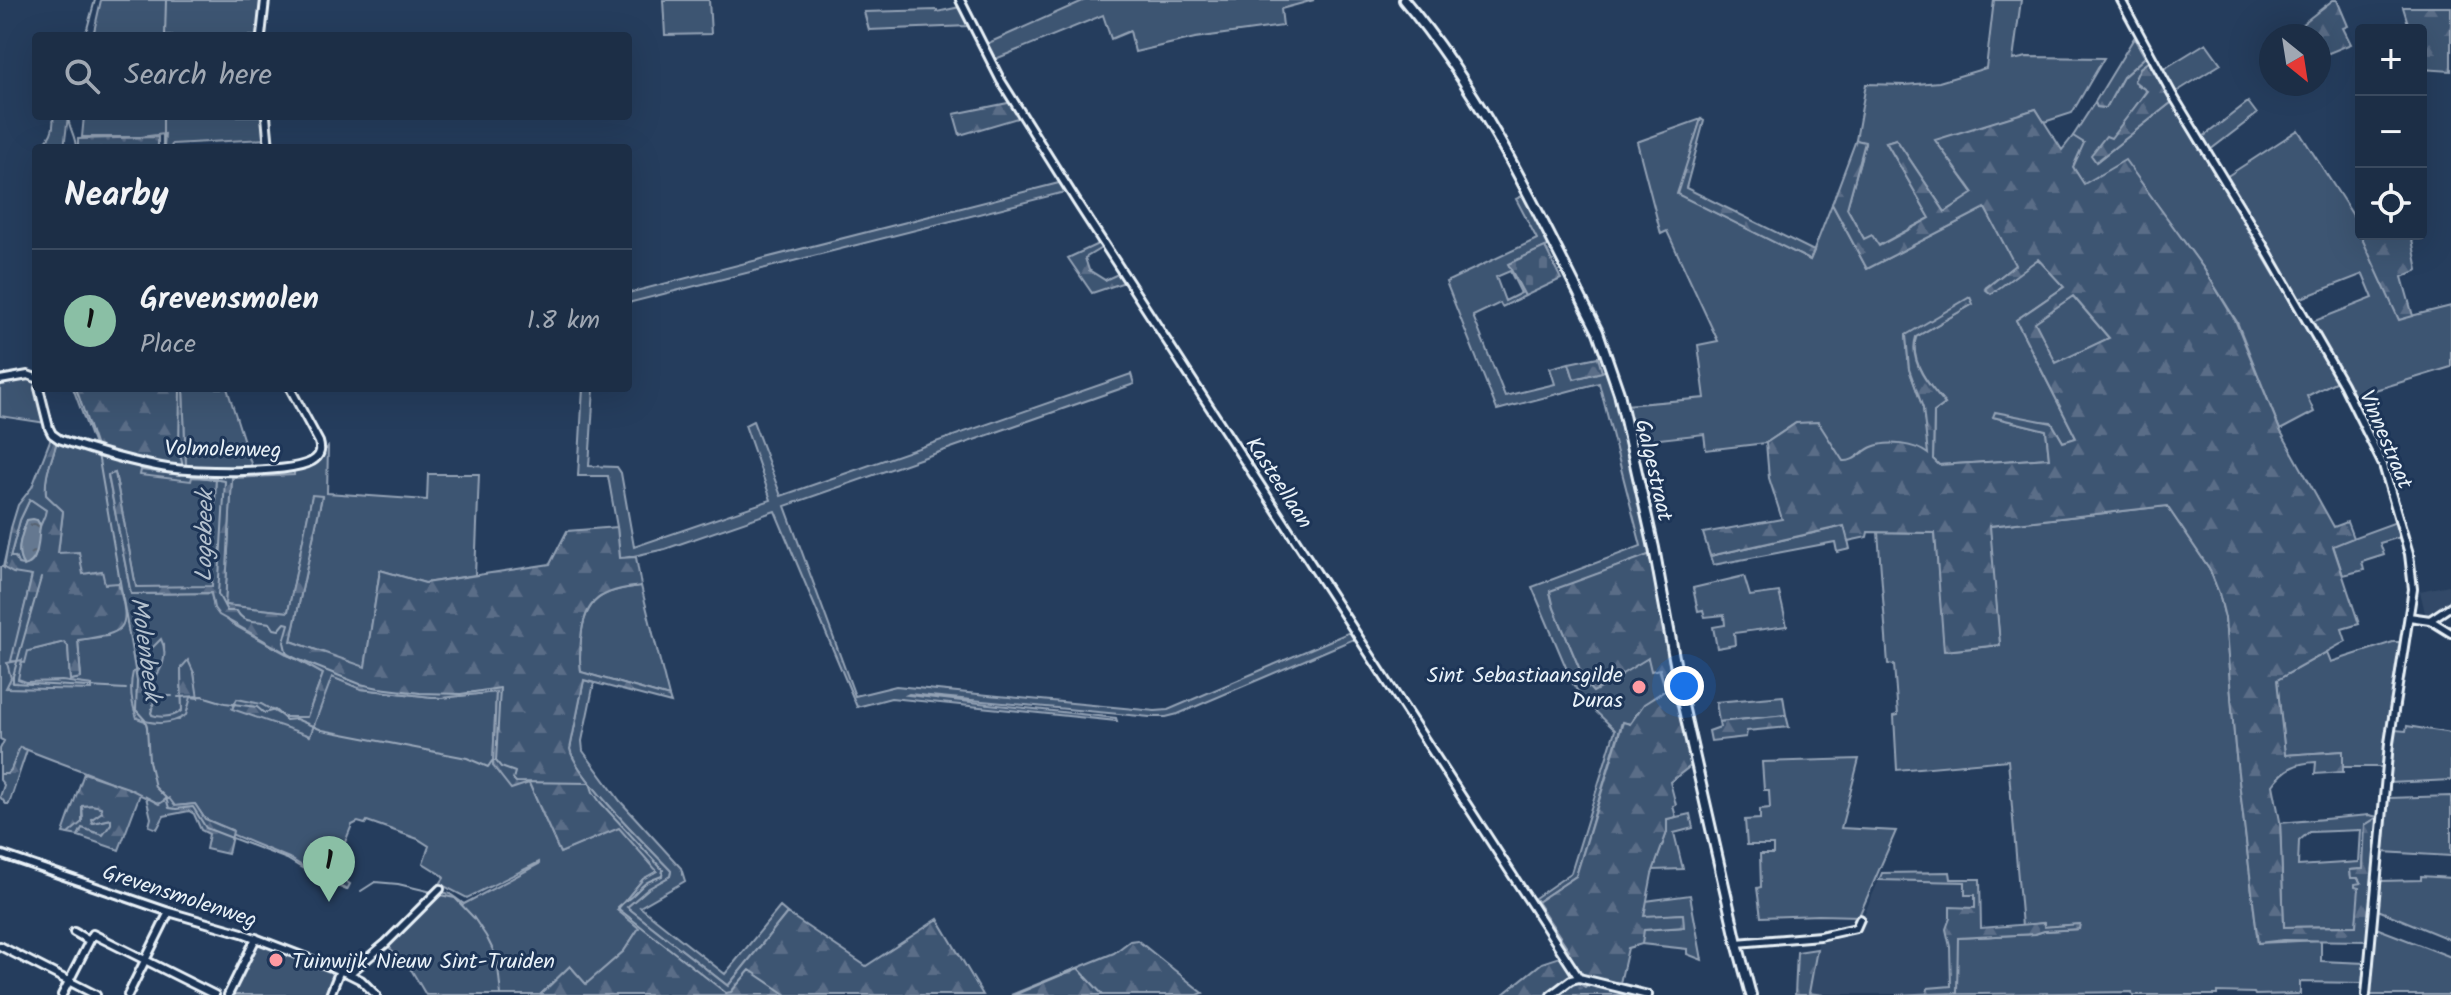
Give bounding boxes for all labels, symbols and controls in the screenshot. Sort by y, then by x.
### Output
north arrow [2259,24,2331,96]
map controls [2355,24,2427,240]
button: + [2355,24,2427,96]
search box [32,32,632,120]
text: Search here [124,52,272,100]
icon: search [60,54,104,98]
button: − [2355,96,2427,168]
button: locate [2355,168,2427,240]
text: Nearby [64,169,169,223]
text: Grevensmolen [140,276,319,324]
text: 1 [86,300,94,342]
text: 1.8 km [527,300,600,342]
text: Place [140,324,196,366]
street label: Vinnestraat [2348,385,2421,495]
street label: Galgestraat [1624,416,1681,526]
street label: Kasteellaan [1235,430,1321,537]
street label: Volmolenweg [164,432,282,469]
water label: Logebeek [185,486,226,582]
water label: Molenbeek [118,595,172,707]
place label: Sint Sebastiaansgilde Duras [1427,659,1624,719]
your location [1664,666,1704,706]
marker: Sint Sebastiaansgilde Duras [1630,678,1648,696]
pin: 1 [303,836,355,902]
street label: Grevensmolenweg [97,856,261,939]
place label: Tuinwijk Nieuw Sint-Truiden [292,945,555,980]
marker: Tuinwijk Nieuw Sint-Truiden [267,951,285,969]

